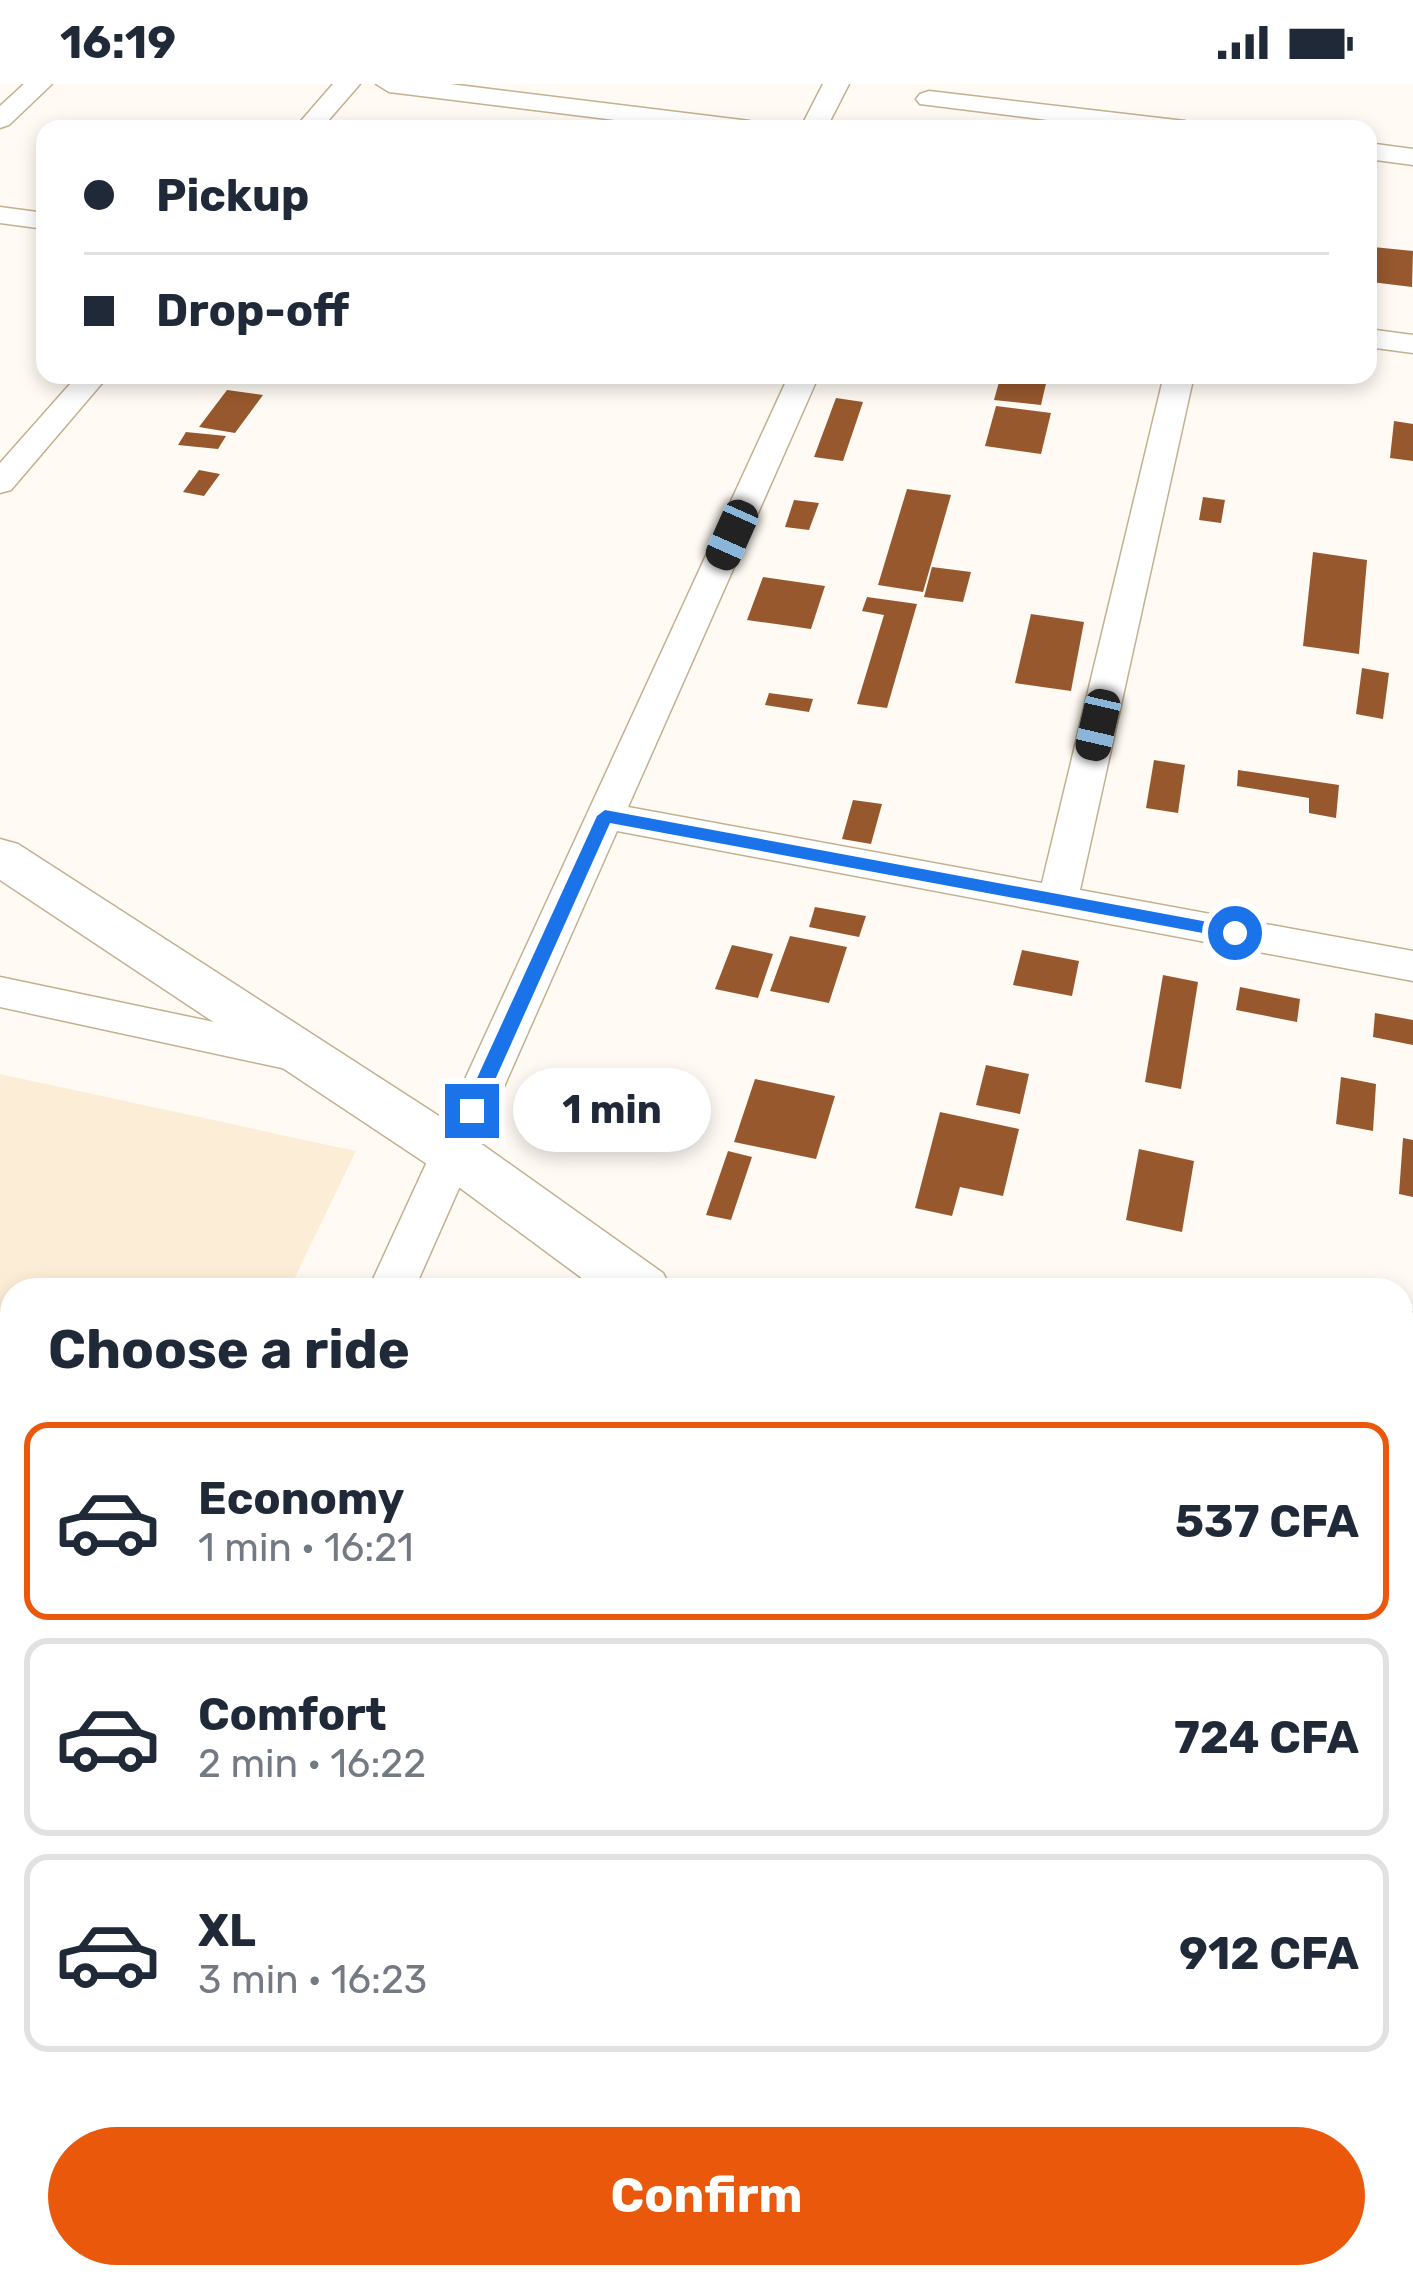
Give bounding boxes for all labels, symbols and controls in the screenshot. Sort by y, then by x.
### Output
text: 16:19 [60,16,176,69]
text: Pickup [156,169,309,222]
text: Drop-off [156,284,349,337]
car [701,495,763,575]
car [1072,686,1124,764]
route start [1208,906,1262,960]
callout: 1 min [514,1069,712,1153]
route end [445,1084,499,1138]
text: 1 min [562,1087,662,1133]
text: Choose a ride [48,1318,410,1382]
icon: car [54,1467,162,1575]
text: Economy [198,1472,404,1525]
text: 537 CFA [1175,1495,1359,1548]
text: 1 min · 16:21 [198,1525,414,1571]
icon: car [54,1683,162,1791]
text: Comfort [198,1688,387,1741]
text: 724 CFA [1174,1711,1359,1764]
text: 2 min · 16:22 [198,1741,426,1787]
icon: car [54,1899,162,2007]
text: XL [198,1904,256,1957]
text: 912 CFA [1179,1927,1359,1980]
text: 3 min · 16:23 [198,1957,427,2003]
button: Confirm [48,2127,1365,2265]

